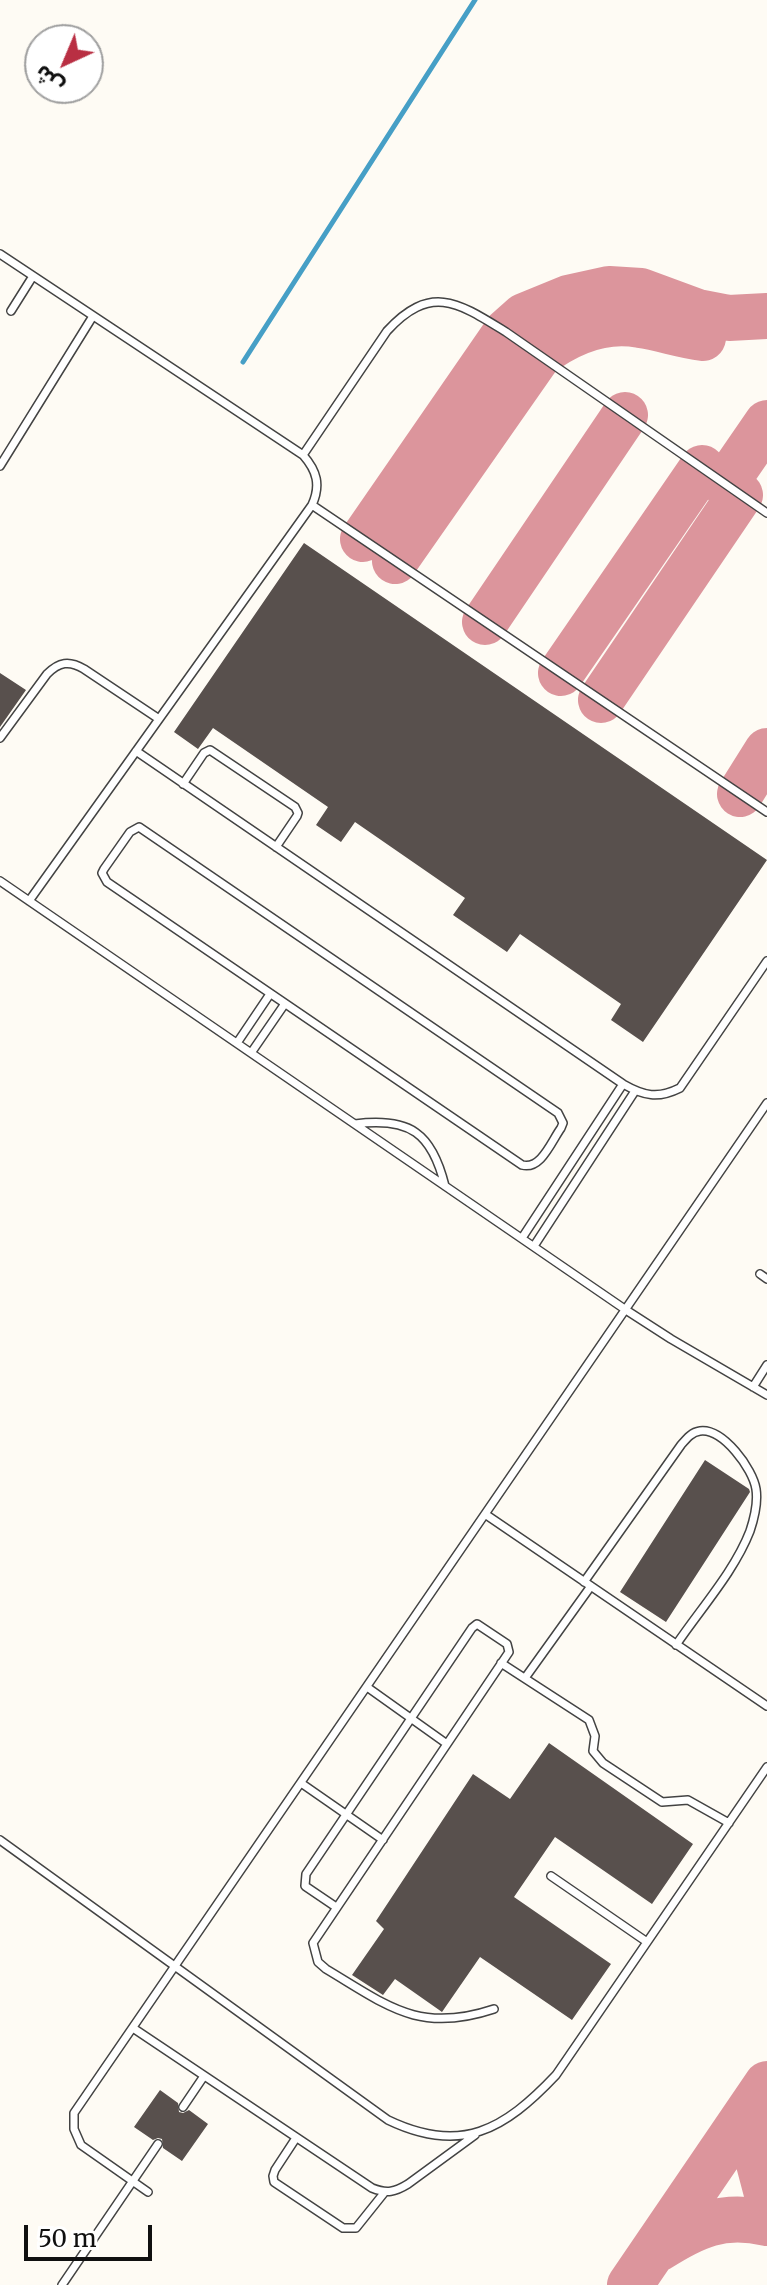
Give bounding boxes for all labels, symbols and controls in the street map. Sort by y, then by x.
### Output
north arrow [24,24,104,104]
text: ش [28,59,69,100]
scale bar [28,2209,156,2259]
text: 50 m [38,2223,97,2254]

